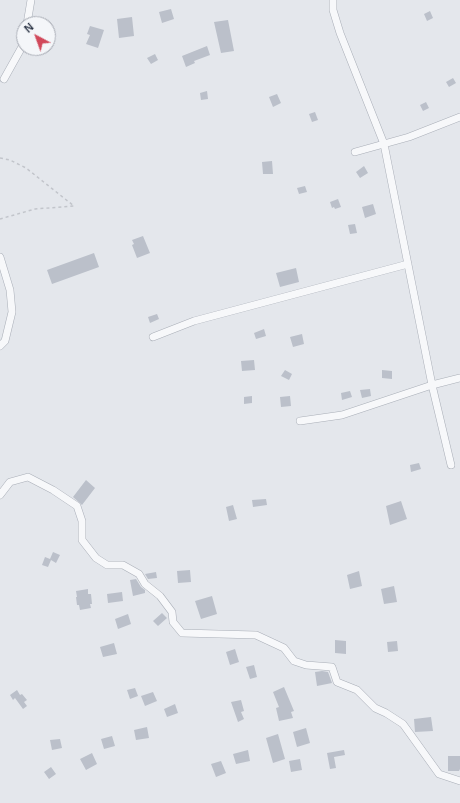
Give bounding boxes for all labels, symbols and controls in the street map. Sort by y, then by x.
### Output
north arrow [16,16,56,56]
text: N [22,21,36,35]

